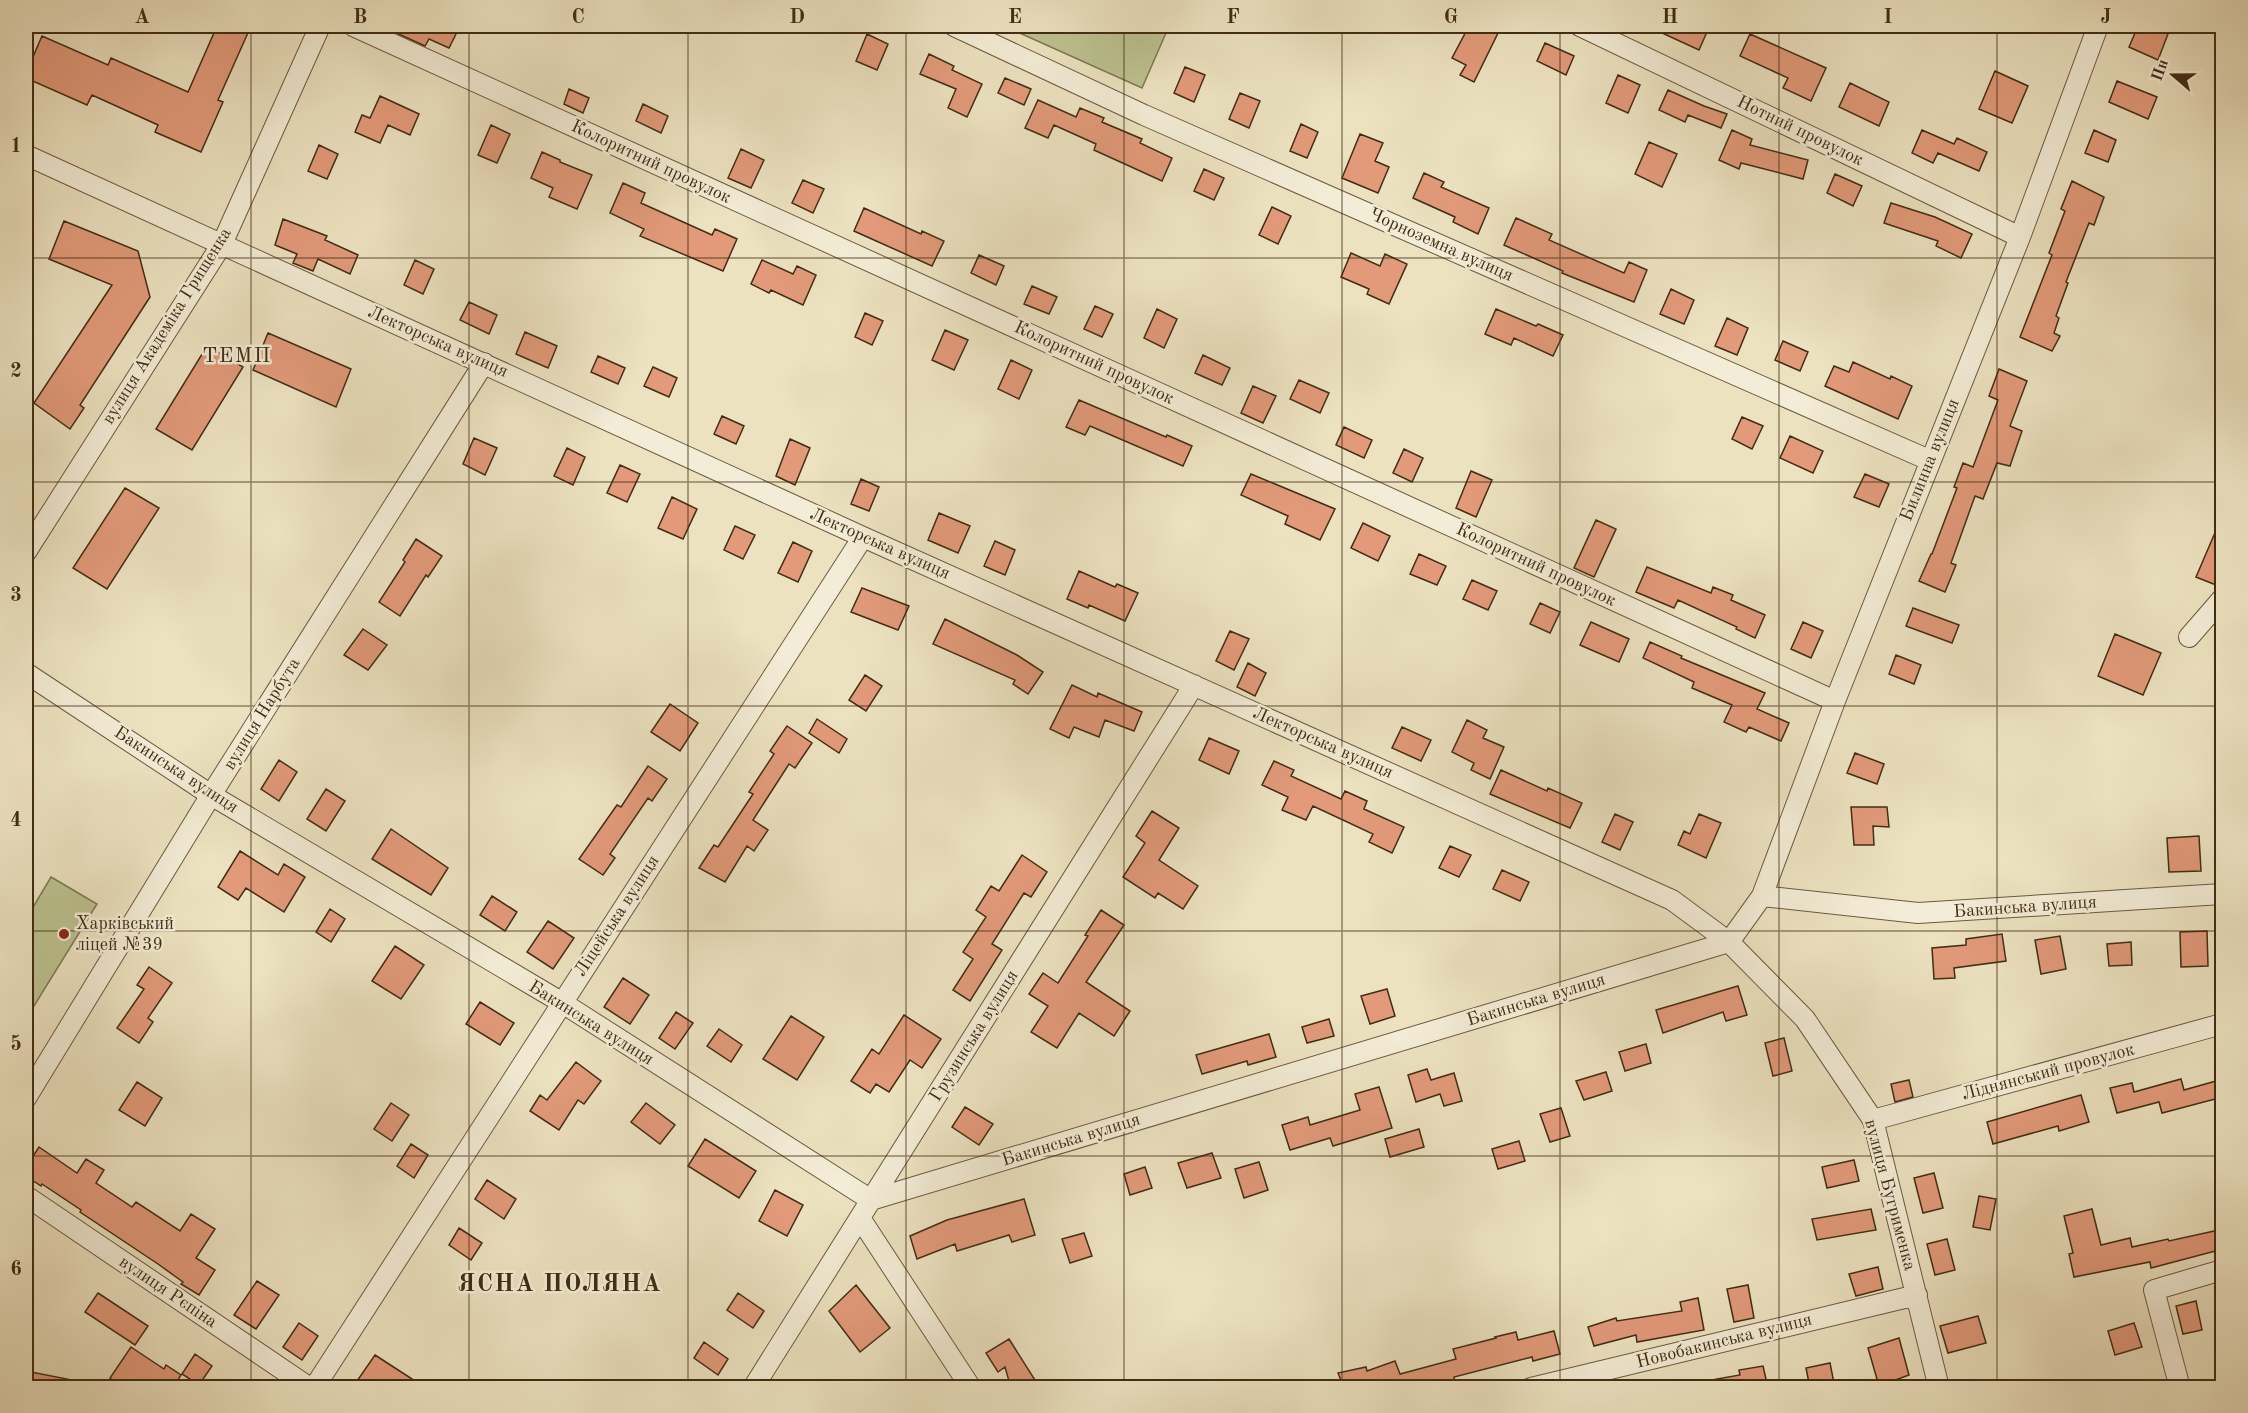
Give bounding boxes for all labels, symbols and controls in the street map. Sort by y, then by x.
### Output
text: A [134,8,150,28]
text: B [353,8,367,28]
text: C [571,8,585,28]
text: D [789,8,805,28]
text: E [1008,8,1022,28]
text: F [1226,8,1240,28]
text: G [1444,8,1458,28]
text: H [1662,8,1678,28]
text: I [1884,8,1892,28]
text: J [2101,8,2112,28]
north arrow [2143,45,2203,105]
text: Пн [2149,57,2172,84]
street label: Нотний провулок [1734,93,1866,169]
street label: Колоритний провулок [568,117,734,207]
text: 1 [10,137,22,157]
street label: Чорноземна вулиця [1366,205,1516,285]
street label: вулиця Академіка Грищенка [99,225,235,427]
street label: Лекторська вулиця [365,303,511,381]
street label: Колоритний провулок [1011,318,1177,408]
district label: ТЕМП [202,346,272,367]
text: 2 [10,362,22,382]
street label: Билинна вулиця [1897,396,1963,524]
street label: Лекторська вулиця [807,505,953,583]
street label: Колоритний провулок [1453,520,1619,610]
text: 3 [10,586,22,606]
street label: вулиця Нарбута [220,655,304,773]
street label: Лекторська вулиця [1250,704,1396,782]
street label: Бакинська вулиця [111,723,241,817]
text: 4 [10,811,22,831]
street label: Ліцейська вулиця [571,852,663,980]
street label: Бакинська вулиця [1953,893,2097,921]
place label: Харківський ліцей №39 [76,915,174,954]
marker: Харківський ліцей №39 [57,927,71,941]
street label: Грузинська вулиця [926,967,1022,1105]
street label: Бакинська вулиця [1465,970,1607,1030]
street label: Бакинська вулиця [525,977,657,1069]
text: 5 [10,1034,22,1055]
street label: Ліднянський провулок [1960,1040,2136,1104]
street label: Бакинська вулиця [1000,1110,1142,1170]
street label: вулиця Бугрименка [1861,1117,1919,1273]
street label: вулиця Рєпіна [116,1253,220,1331]
text: 6 [10,1260,22,1280]
district label: ЯСНА ПОЛЯНА [458,1273,662,1297]
street label: Новобакинська вулиця [1634,1310,1814,1372]

